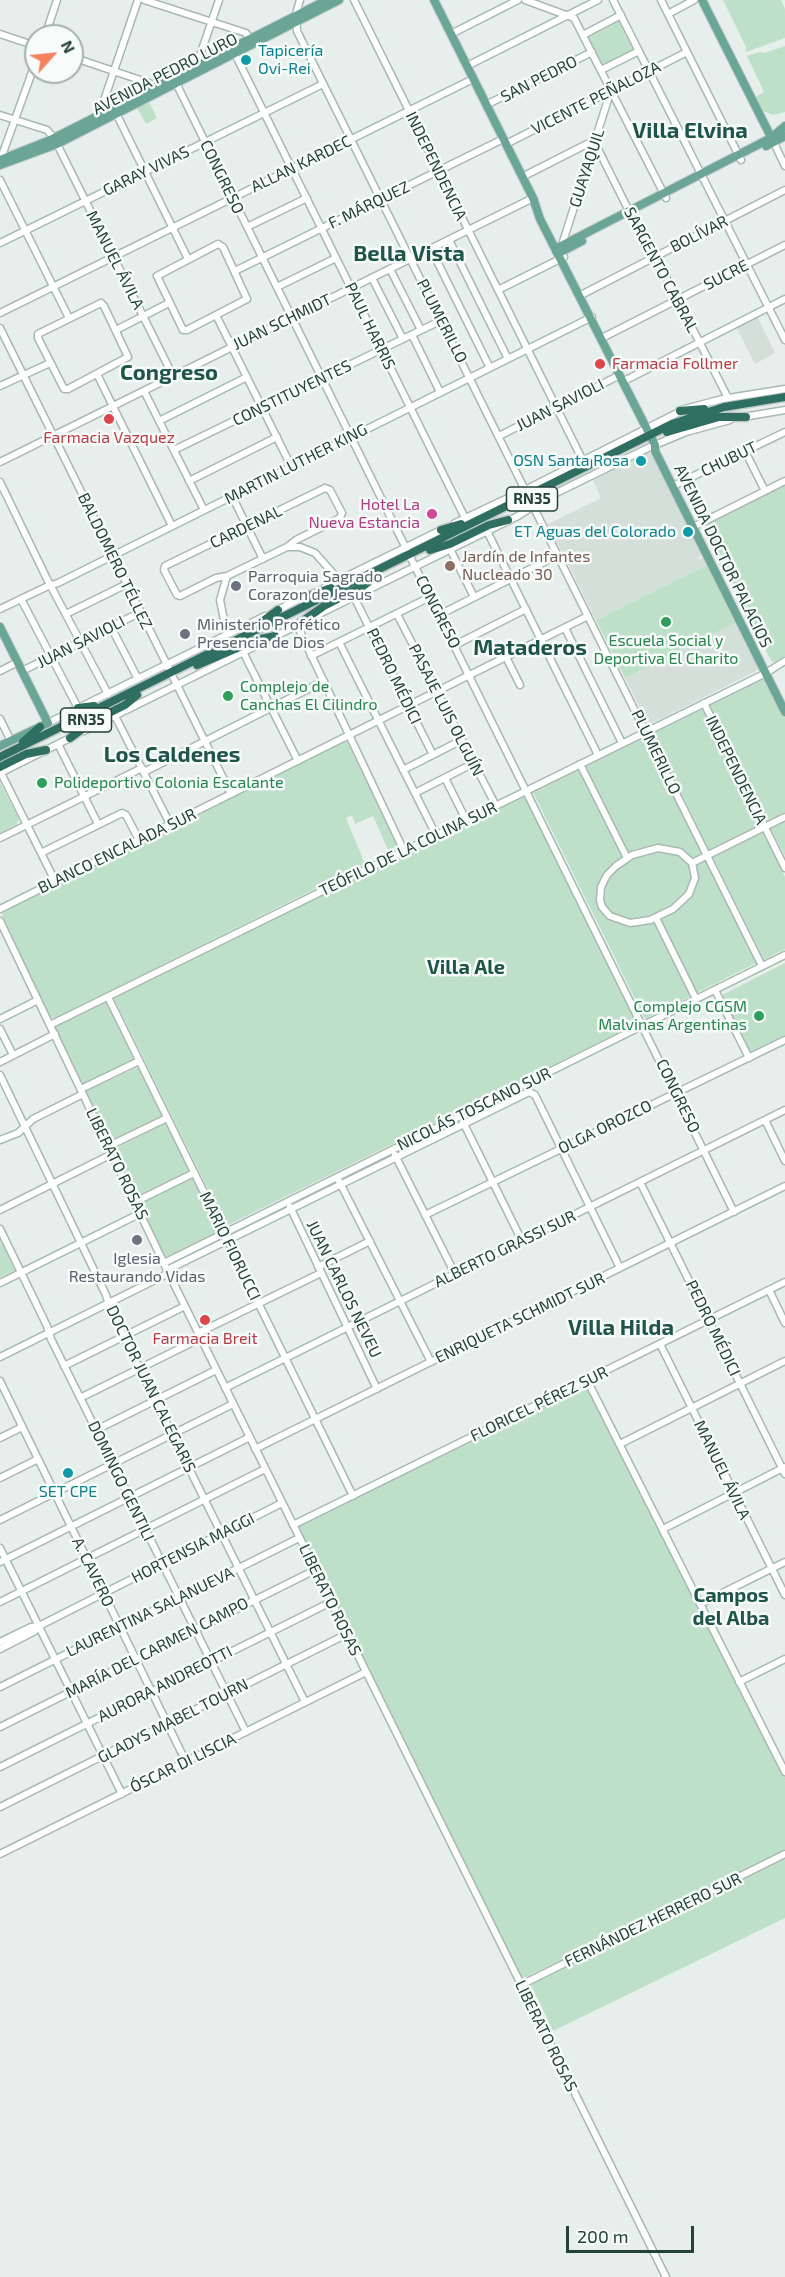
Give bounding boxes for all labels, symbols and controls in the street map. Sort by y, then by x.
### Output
north arrow [24,24,84,84]
street label: AVENIDA PEDRO LURO [89,29,241,119]
text: N [58,37,80,56]
place label: Tapicería Ovi-Rei [258,41,323,79]
street label: SAN PEDRO [497,52,581,106]
marker: Tapicería Ovi-Rei [239,53,253,67]
street label: VICENTE PEÑALOZA [528,57,664,139]
street label: INDEPENDENCIA [401,108,471,224]
district label: Villa Elvina [632,118,748,144]
street label: GUAYAQUIL [565,126,609,210]
street label: ALLAN KARDEC [248,131,354,197]
street label: CONGRESO [196,137,248,217]
street label: GARAY VIVAS [100,142,192,200]
street label: F. MÁRQUEZ [325,177,413,233]
street label: SARGENTO CABRAL [620,204,702,336]
street label: MANUEL ÁVILA [82,207,148,313]
street label: BOLÍVAR [667,211,731,257]
district label: Bella Vista [353,241,465,267]
street label: SUCRE [700,256,752,294]
street label: PLUMERILLO [413,276,471,366]
street label: PAUL HARRIS [341,279,399,373]
street label: JUAN SCHMIDT [229,290,335,354]
place label: Farmacia Follmer [612,354,738,374]
street label: CONSTITUYENTES [229,356,355,430]
marker: Farmacia Follmer [593,357,607,371]
district label: Congreso [120,360,218,386]
street label: JUAN SAVIOLI [513,375,607,435]
marker: Farmacia Vazquez [102,412,116,426]
street label: MARTIN LUTHER KING [221,420,371,508]
place label: Farmacia Vazquez [43,428,175,448]
street label: CHUBUT [698,437,760,481]
place label: OSN Santa Rosa [513,451,629,471]
marker: OSN Santa Rosa [634,454,648,468]
street label: AVENIDA DOCTOR PALACIOS [670,461,776,651]
road number: RN35 [506,487,558,511]
street label: BALDOMERO TÉLLEZ [74,490,156,632]
place label: Hotel La Nueva Estancia [308,495,420,533]
street label: CARDENAL [207,501,285,553]
marker: Hotel La Nueva Estancia [425,507,439,521]
place label: ET Aguas del Colorado [514,522,676,542]
marker: ET Aguas del Colorado [681,525,695,539]
place label: Jardín de Infantes Nucleado 30 [462,547,590,585]
marker: Jardín de Infantes Nucleado 30 [443,559,457,573]
place label: Parroquia Sagrado Corazon de Jesus [248,567,383,605]
street label: CONGRESO [411,572,465,652]
marker: Parroquia Sagrado Corazon de Jesus [229,579,243,593]
street label: JUAN SAVIOLI [34,612,128,672]
place label: Ministerio Profético Presencia de Dios [197,615,340,653]
marker: Escuela Social y Deportiva El Charito [659,615,673,629]
street label: PEDRO MÉDICI [363,625,425,727]
marker: Ministerio Profético Presencia de Dios [178,627,192,641]
place label: Escuela Social y Deportiva El Charito [594,631,738,669]
district label: Mataderos [473,635,587,661]
street label: PASAJE LUIS OLGUÍN [404,641,488,779]
place label: Complejo de Canchas El Cilindro [240,677,378,715]
marker: Complejo de Canchas El Cilindro [221,689,235,703]
street label: PLUMERILLO [627,706,685,798]
road number: RN35 [60,708,112,732]
street label: INDEPENDENCIA [701,712,771,828]
district label: Los Caldenes [104,742,240,768]
place label: Polideportivo Colonia Escalante [54,773,284,793]
marker: Polideportivo Colonia Escalante [35,776,49,790]
street label: TEÓFILO DE LA COLINA SUR [316,798,500,900]
street label: BLANCO ENCALADA SUR [35,804,199,898]
district label: Villa Ale [427,955,505,979]
place label: Complejo CGSM Malvinas Argentinas [598,997,747,1035]
marker: Complejo CGSM Malvinas Argentinas [752,1009,766,1023]
street label: CONGRESO [652,1056,704,1136]
street label: NICOLÁS TOSCANO SUR [394,1063,554,1155]
street label: OLGA OROZCO [555,1096,655,1158]
street label: LIBERATO ROSAS [82,1105,152,1223]
street label: MARIO FIORUCCI [195,1188,265,1304]
street label: ALBERTO GRASSI SUR [431,1206,579,1292]
street label: JUAN CARLOS NEVEU [302,1217,386,1361]
marker: Iglesia Restaurando Vidas [130,1233,144,1247]
place label: Iglesia Restaurando Vidas [69,1249,205,1287]
street label: ENRIQUETA SCHMIDT SUR [432,1269,608,1367]
street label: PEDRO MÉDICI [682,1277,744,1379]
street label: DOCTOR JUAN CALEGARIS [102,1302,200,1476]
marker: Farmacia Breit [198,1313,212,1327]
district label: Villa Hilda [568,1315,674,1341]
place label: Farmacia Breit [152,1329,258,1349]
street label: FLORICEL PÉREZ SUR [467,1362,611,1446]
street label: MANUEL ÁVILA [690,1417,754,1523]
street label: DOMINGO GENTILI [84,1418,158,1544]
marker: SET CPE [61,1466,75,1480]
place label: SET CPE [39,1482,97,1502]
street label: HORTENSIA MAGGI [128,1509,258,1587]
street label: A. CAVERO [68,1534,118,1610]
street label: LIBERATO ROSAS [295,1541,365,1659]
street label: LAURENTINA SALANUEVA [63,1563,237,1661]
district label: Campos del Alba [693,1583,769,1630]
street label: MARÍA DEL CARMEN CAMPO [62,1593,252,1703]
street label: AURORA ANDREOTTI [95,1642,235,1726]
street label: GLADYS MABEL TOURN [95,1675,251,1767]
street label: ÓSCAR DI LISCIA [127,1729,239,1797]
street label: FERNÁNDEZ HERRERO SUR [562,1869,744,1971]
street label: LIBERATO ROSAS [511,1977,581,2095]
scale bar [569,2214,696,2252]
text: 200 m [577,2225,629,2247]

